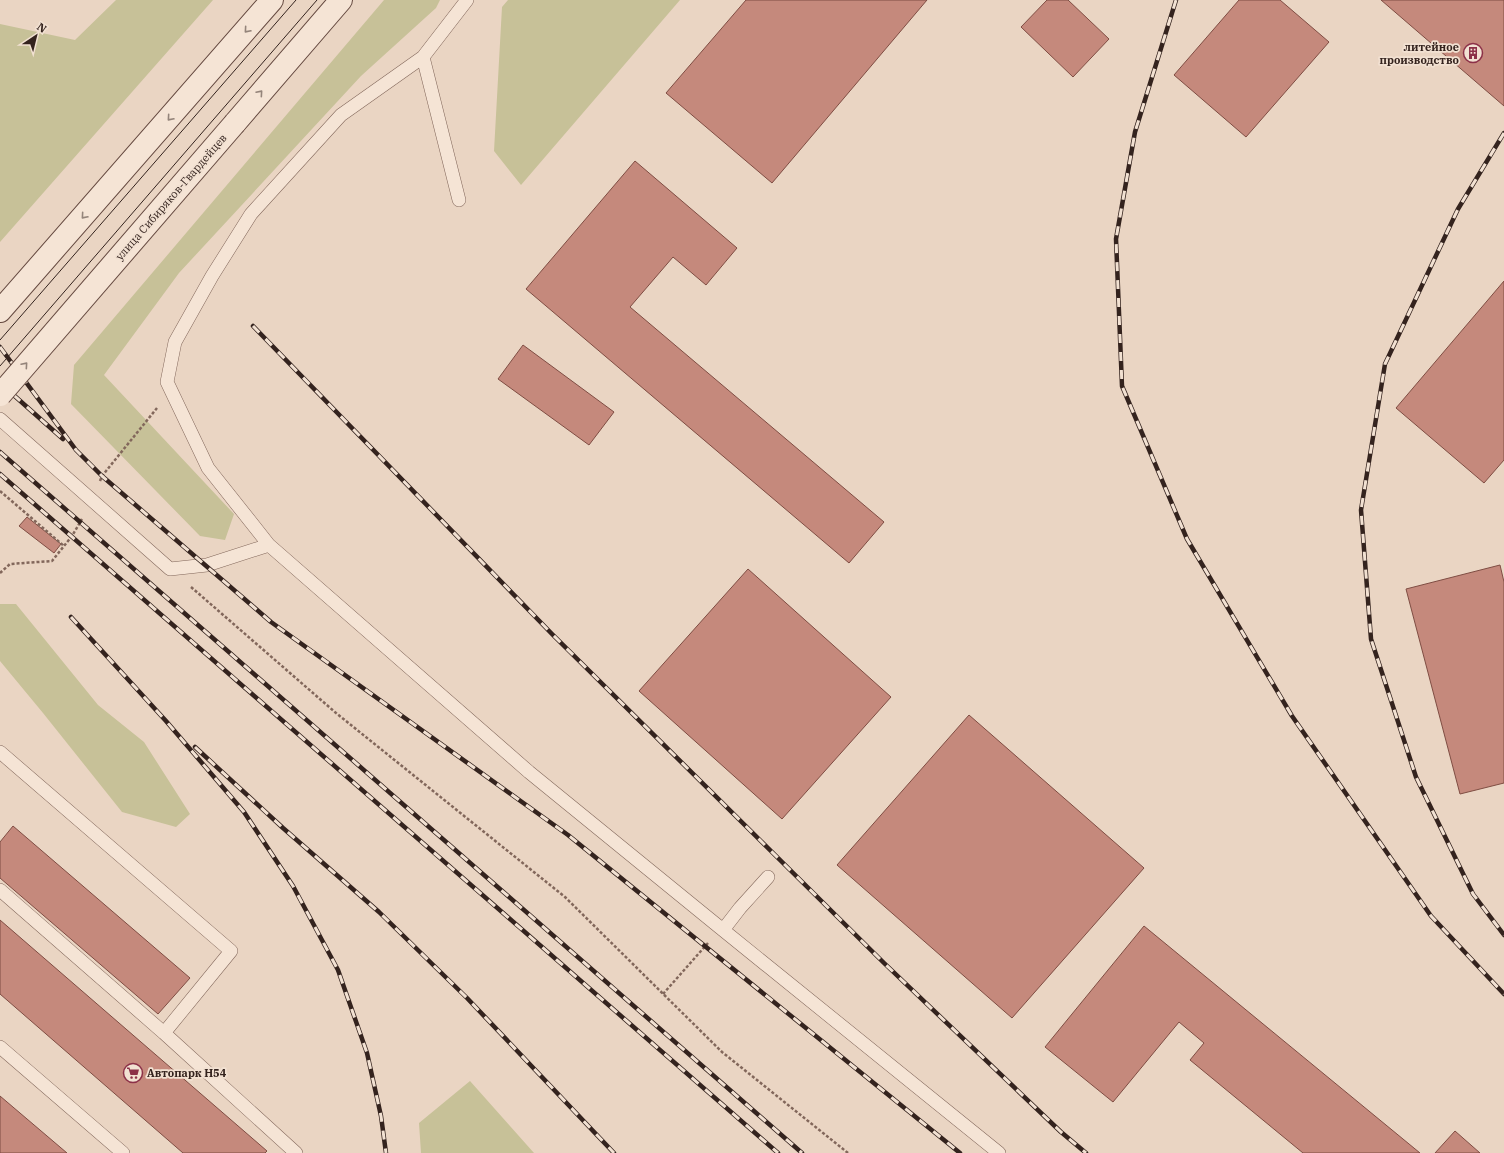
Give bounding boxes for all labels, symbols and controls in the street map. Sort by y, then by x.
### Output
north arrow [16,16,56,56]
text: N [34,20,50,36]
one-way arrow [244,25,251,32]
place label: литейное производство [1379,40,1459,67]
building icon: литейное производство [1462,42,1484,64]
one-way arrow [256,91,263,98]
one-way arrow [167,114,174,121]
street label: улица Сибиряков-Гвардейцев [112,131,230,263]
one-way arrow [81,211,88,219]
one-way arrow [21,363,28,370]
supermarket icon: Автопарк Н54 [122,1062,144,1084]
place label: Автопарк Н54 [147,1066,227,1080]

